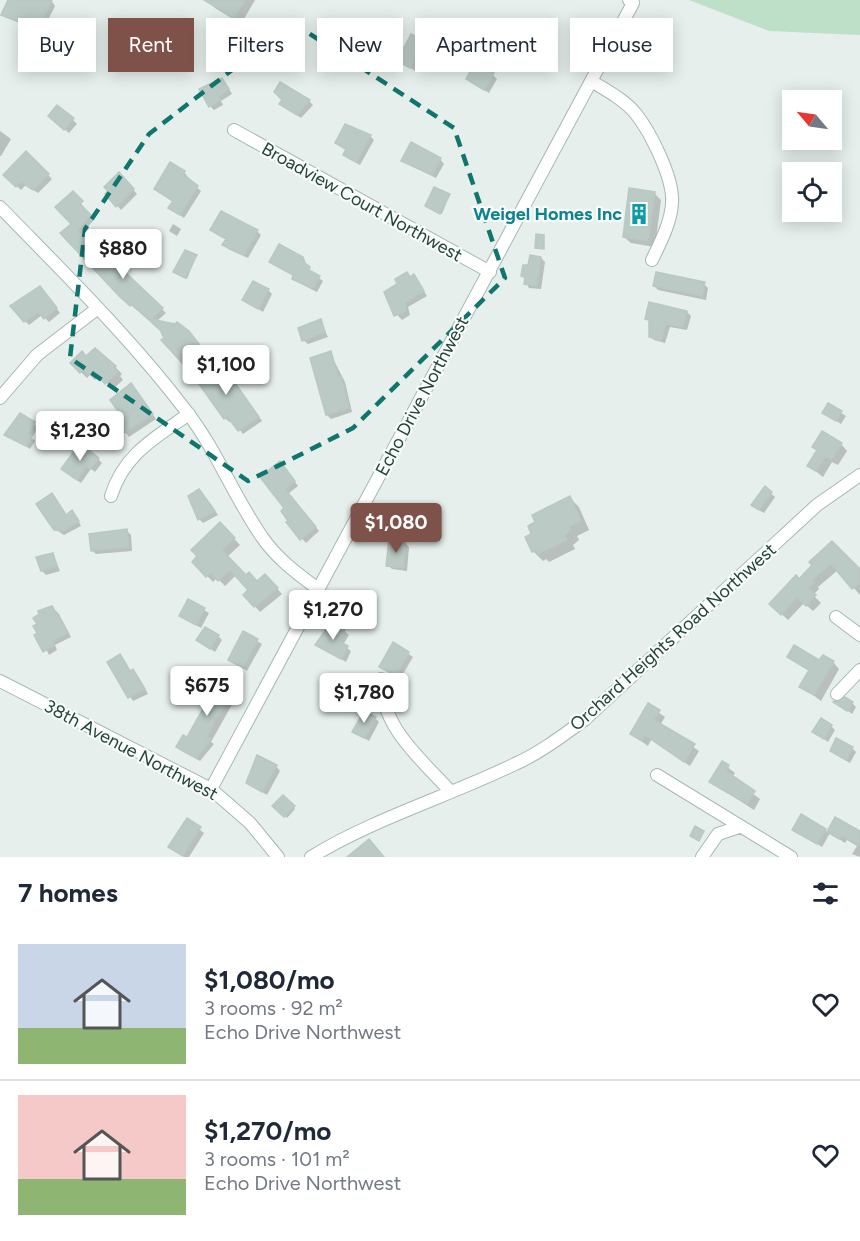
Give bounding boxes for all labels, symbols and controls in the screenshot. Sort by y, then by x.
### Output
chip: Buy [18,18,96,72]
chip: Rent [108,18,194,72]
chip: Filters [206,18,305,72]
chip: New [317,18,403,72]
chip: Apartment [415,18,558,72]
chip: House [570,18,673,72]
north arrow [782,90,842,150]
map controls [782,90,842,222]
street label: Broadview Court Northwest [258,138,466,266]
button: locate [782,162,842,222]
building icon: Weigel Homes Inc [627,202,651,226]
place label: Weigel Homes Inc [473,203,622,225]
pin: $880 [87,229,159,280]
text: $880 [99,236,147,260]
street label: Echo Drive Northwest [371,312,473,480]
pin: $1,100 [177,345,275,396]
text: $1,100 [196,352,256,376]
pin: $1,230 [31,411,129,462]
text: $1,230 [50,418,110,442]
pin: $1,080 [347,503,445,554]
text: $1,080 [365,510,427,534]
street label: Orchard Heights Road Northwest [565,538,781,735]
pin: $1,270 [284,590,382,641]
text: $1,270 [303,597,363,621]
pin: $675 [171,666,243,717]
text: $675 [184,673,230,697]
pin: $1,780 [315,673,413,724]
text: $1,780 [334,680,394,704]
street label: 38th Avenue Northwest [40,695,222,805]
text: 7 homes [18,877,118,909]
icon: filters [809,877,842,910]
text: $1,080/mo [204,964,335,996]
icon: home [66,968,138,1040]
icon: heart [809,988,842,1021]
text: 3 rooms · 92 m² [204,996,343,1020]
text: Echo Drive Northwest [204,1020,401,1044]
text: $1,270/mo [204,1115,331,1147]
icon: home [66,1119,138,1191]
icon: heart [809,1139,842,1172]
text: 3 rooms · 101 m² [204,1147,350,1171]
text: Echo Drive Northwest [204,1171,401,1195]

